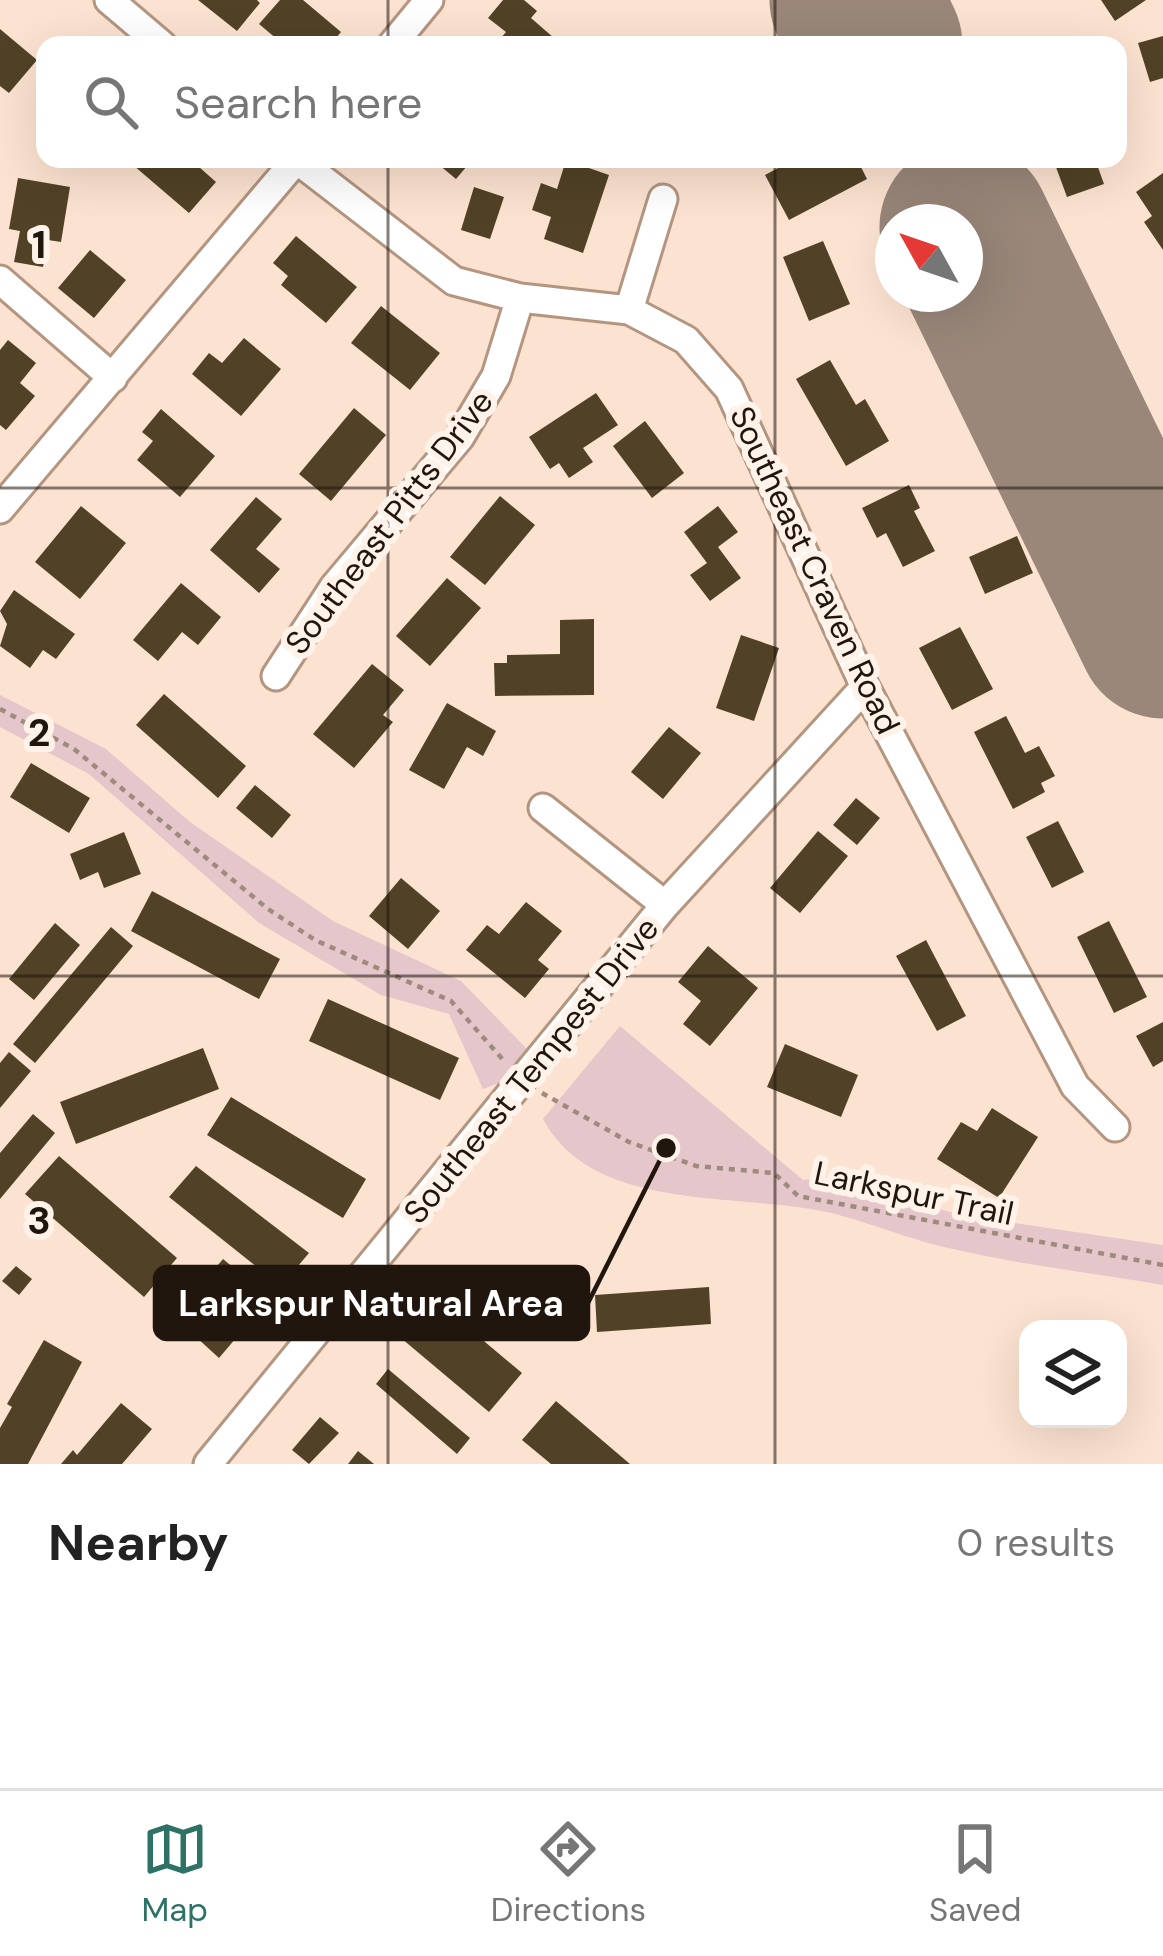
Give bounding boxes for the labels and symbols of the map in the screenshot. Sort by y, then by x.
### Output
north arrow [875,204,983,312]
text: 1 [32,219,46,270]
street label: Southeast Pitts Drive [275,381,503,663]
street label: Southeast Craven Road [720,399,910,741]
text: 2 [28,707,50,758]
street label: Southeast Tempest Drive [394,908,668,1232]
street label: Larkspur Trail [811,1151,1017,1235]
text: 3 [27,1195,51,1246]
callout: Larkspur Natural Area [155,1267,588,1339]
text: Larkspur Natural Area [178,1280,564,1327]

